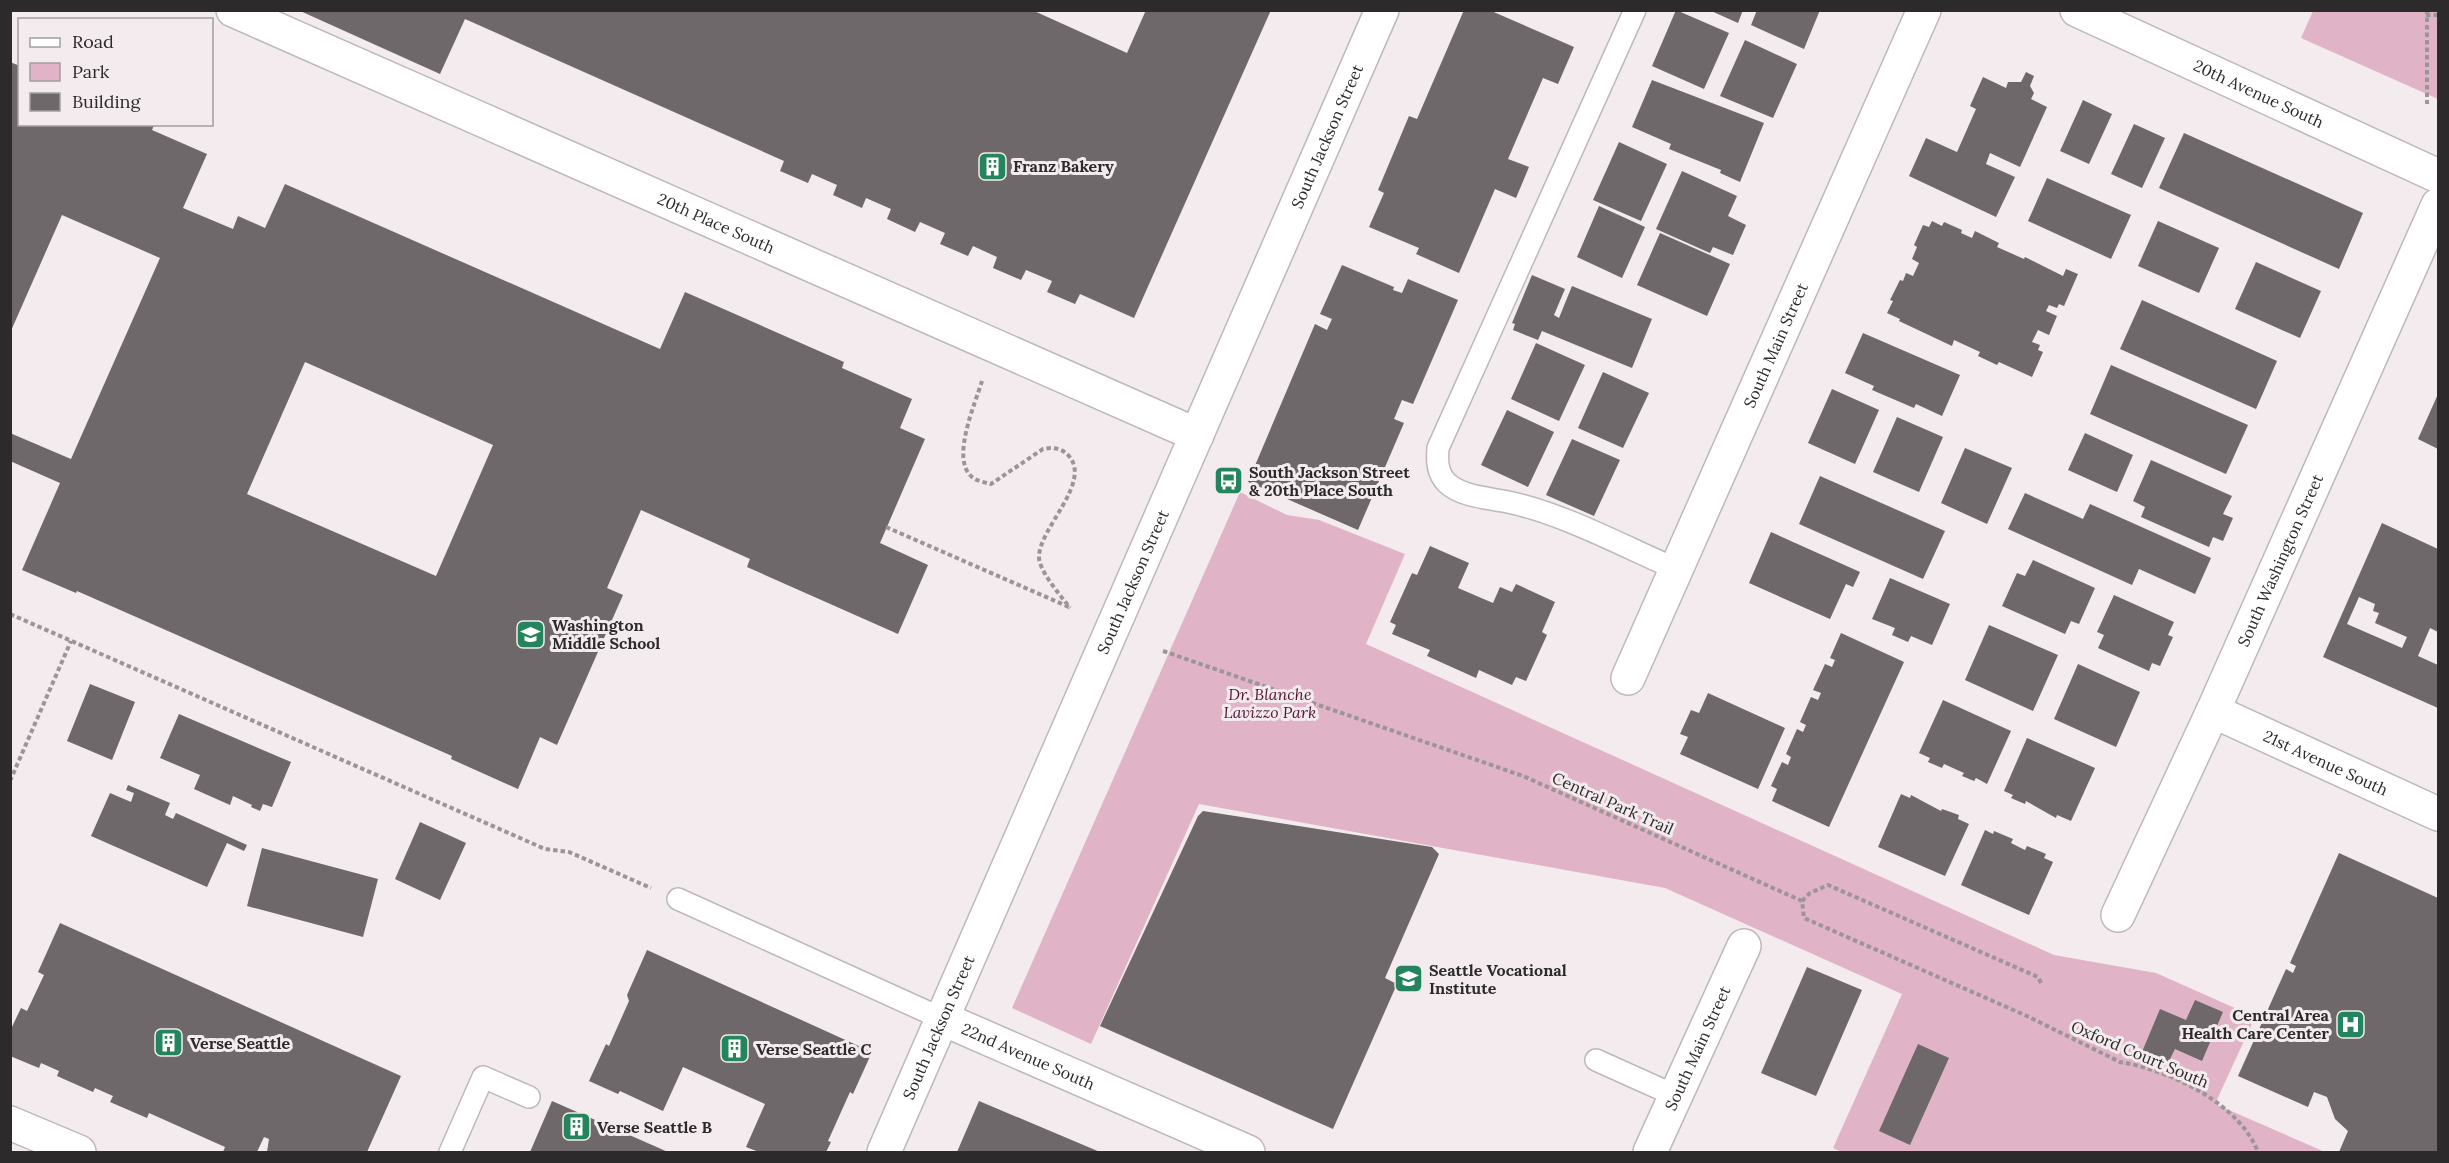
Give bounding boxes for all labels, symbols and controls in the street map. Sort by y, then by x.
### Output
legend [18,18,213,126]
text: Road [72,30,114,53]
street label: 20th Avenue South [2191,55,2327,132]
text: Park [72,60,110,83]
street label: South Jackson Street [1287,60,1367,212]
text: Building [72,90,142,113]
building icon: Franz Bakery [976,150,1008,182]
place label: Franz Bakery [1013,156,1114,176]
street label: 20th Place South [654,188,778,258]
street label: South Main Street [1739,279,1812,411]
place label: South Jackson Street & 20th Place South [1249,462,1410,500]
bus stop icon: South Jackson Street & 20th Place South [1212,465,1244,497]
street label: South Washington Street [2233,470,2327,650]
street label: South Jackson Street [1092,506,1173,657]
place label: Washington Middle School [552,615,660,653]
school or university icon: Washington Middle School [515,618,547,650]
park label: Dr. Blanche Lavizzo Park [1224,684,1316,722]
street label: 21st Avenue South [2260,725,2392,800]
street label: Central Park Trail [1549,767,1677,839]
street label: South Jackson Street [898,951,979,1103]
place label: Seattle Vocational Institute [1429,960,1567,998]
school or university icon: Seattle Vocational Institute [1392,963,1424,995]
street label: South Main Street [1660,982,1735,1114]
place label: Central Area Health Care Center [2181,1005,2330,1043]
hospital icon: Central Area Health Care Center [2334,1008,2366,1040]
street label: Oxford Court South [2068,1016,2212,1092]
street label: 22nd Avenue South [959,1018,1098,1094]
building icon: Verse Seattle [153,1027,185,1059]
place label: Verse Seattle [190,1033,291,1053]
building icon: Verse Seattle C [719,1033,751,1065]
place label: Verse Seattle C [756,1039,871,1059]
building icon: Verse Seattle B [560,1111,592,1143]
place label: Verse Seattle B [597,1117,712,1137]

